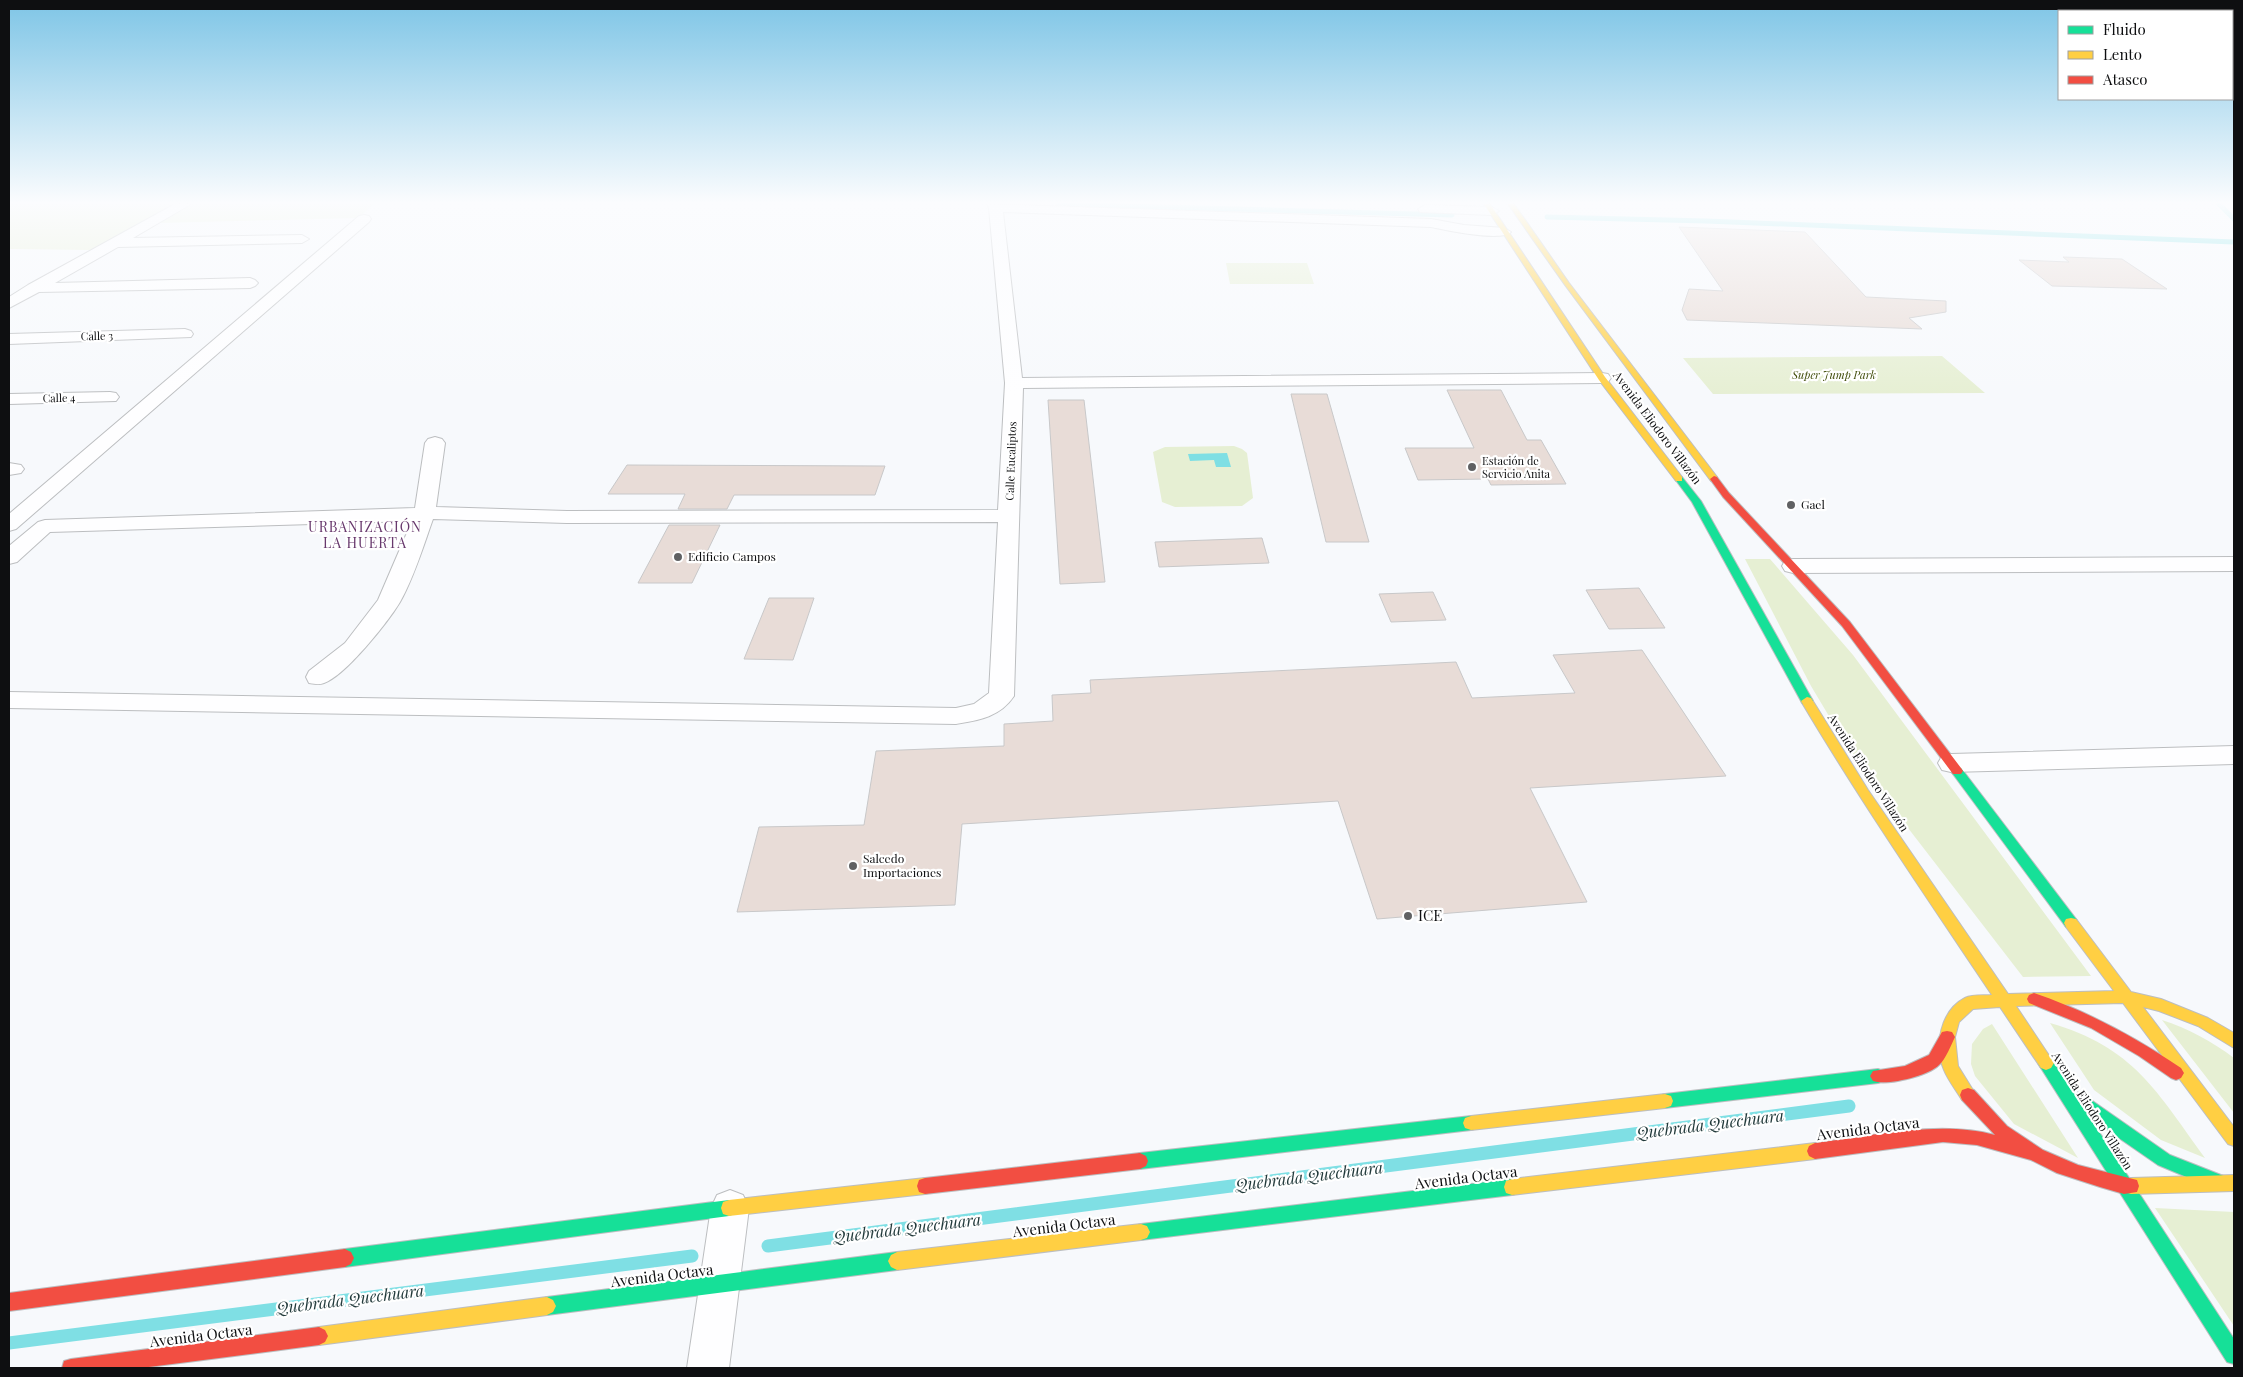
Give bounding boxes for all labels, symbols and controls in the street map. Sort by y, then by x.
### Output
legend [2058,10,2233,100]
text: Fluido [2103,19,2146,39]
text: Lento [2103,44,2142,64]
text: Atasco [2102,69,2147,89]
street label: Calle 3 [81,328,113,343]
street label: Avenida Eliodoro Villazón [1609,367,1706,487]
park label: Super Jump Park [1791,367,1876,382]
street label: Calle 4 [42,390,76,405]
street label: Calle Eucaliptos [1002,421,1019,501]
place label: Estación de Servicio Anita [1482,453,1551,481]
marker: Estación de Servicio Anita [1466,461,1478,473]
place label: Gael [1801,496,1825,512]
marker: Gael [1785,499,1797,511]
district label: URBANIZACIÓN LA HUERTA [308,517,422,552]
place label: Edificio Campos [688,548,776,564]
marker: Edificio Campos [672,551,684,563]
street label: Avenida Eliodoro Villazón [1824,710,1913,834]
place label: Salcedo Importaciones [863,850,941,880]
marker: Salcedo Importaciones [847,860,859,872]
place label: ICE [1418,905,1442,925]
marker: ICE [1402,910,1414,922]
street label: Avenida Eliodoro Villazón [2048,1048,2137,1172]
water label: Quebrada Quechuara [1634,1104,1785,1143]
street label: Avenida Octava [1814,1112,1921,1144]
water label: Quebrada Quechuara [1233,1156,1384,1195]
street label: Avenida Octava [1412,1161,1519,1193]
water label: Quebrada Quechuara [831,1208,982,1247]
street label: Avenida Octava [1010,1209,1117,1241]
street label: Avenida Octava [608,1259,715,1291]
water label: Quebrada Quechuara [274,1279,425,1318]
street label: Avenida Octava [147,1319,254,1351]

